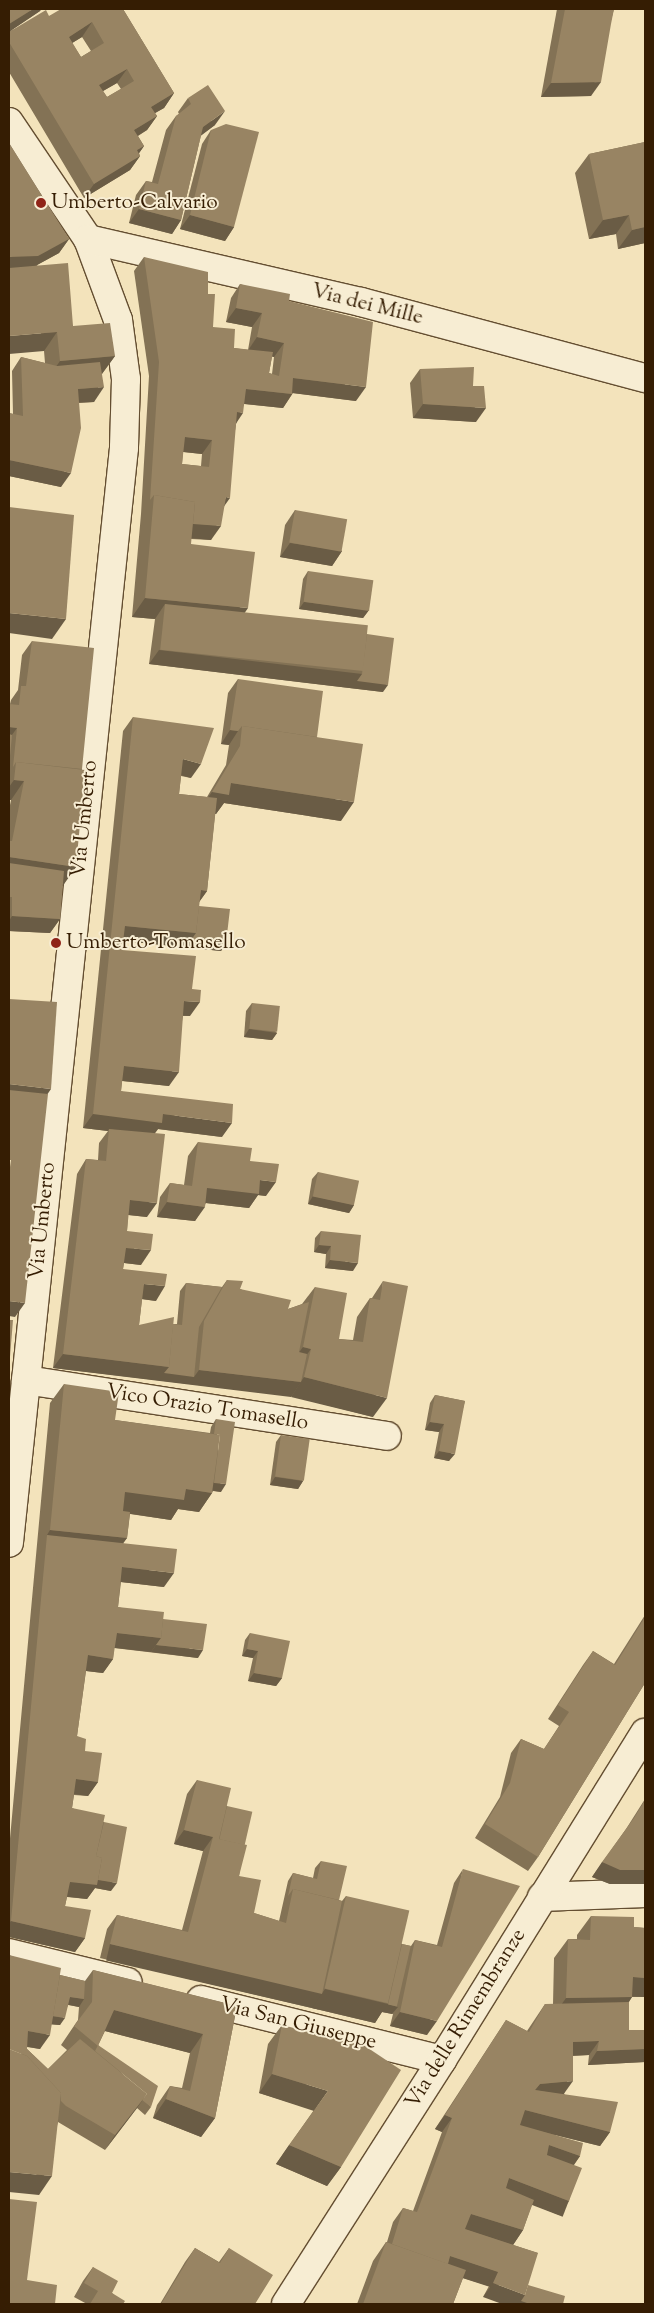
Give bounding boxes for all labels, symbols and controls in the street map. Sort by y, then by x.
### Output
place label: Umberto-Calvario [51,190,218,216]
marker: Umberto-Calvario [35,197,47,209]
street label: Via dei Mille [309,279,425,331]
street label: Via Umberto [66,759,104,879]
place label: Umberto-Tomasello [66,930,246,956]
marker: Umberto-Tomasello [50,937,62,949]
street label: Via Umberto [24,1161,62,1281]
street label: Vico Orazio Tomasello [104,1380,310,1436]
street label: Via delle Rimembranze [400,1924,532,2114]
street label: Via San Giuseppe [217,1992,379,2056]

